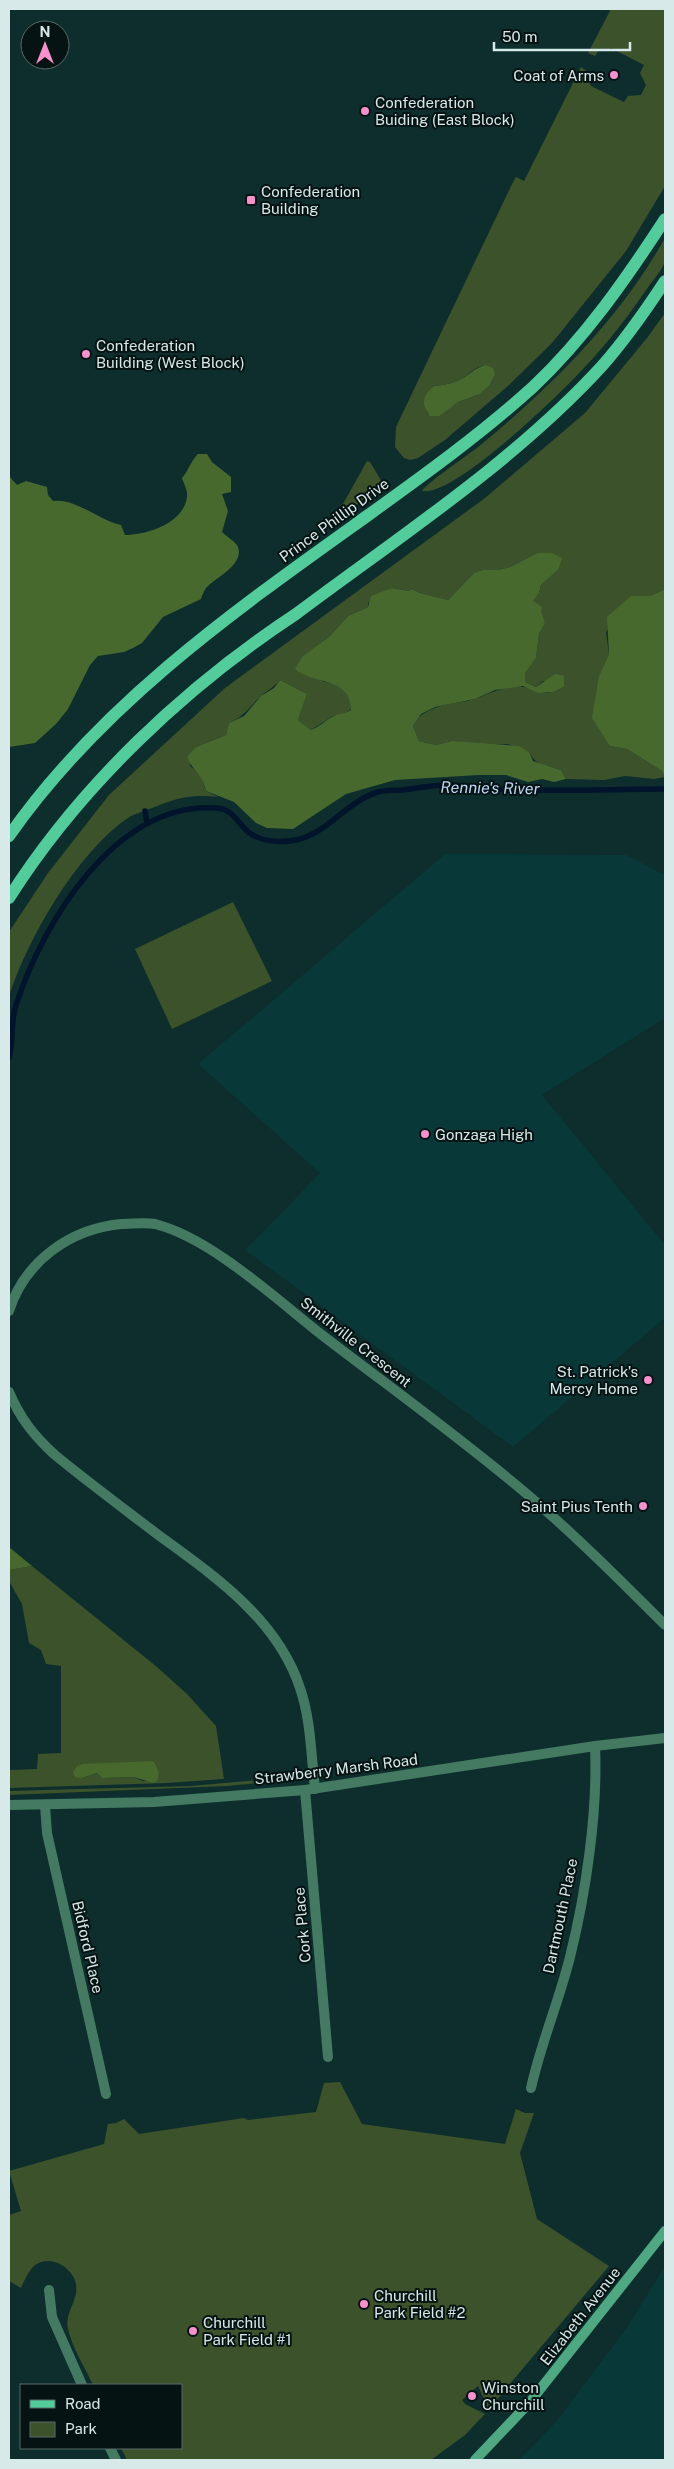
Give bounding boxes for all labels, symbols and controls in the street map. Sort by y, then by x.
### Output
north arrow [20,20,70,70]
scale bar [494,20,630,52]
text: N [40,24,50,40]
text: 50 m [502,28,537,45]
place label: Coat of Arms [513,67,604,84]
marker: Coat of Arms [608,69,620,81]
place label: Confederation Buiding (East Block) [375,94,515,128]
marker: Confederation Buiding (East Block) [359,105,371,117]
place label: Confederation Building [261,183,360,217]
marker: Confederation Building [245,194,257,206]
place label: Confederation Building (West Block) [96,337,245,371]
marker: Confederation Building (West Block) [80,348,92,360]
street label: Prince Phillip Drive [276,475,392,565]
water label: Rennie's River [440,778,541,798]
place label: Gonzaga High [435,1126,533,1143]
marker: Gonzaga High [419,1128,431,1140]
street label: Smithville Crescent [297,1294,415,1391]
place label: St. Patrick's Mercy Home [550,1363,638,1397]
marker: St. Patrick's Mercy Home [642,1374,654,1386]
place label: Saint Pius Tenth [521,1498,633,1515]
marker: Saint Pius Tenth [637,1500,649,1512]
street label: Strawberry Marsh Road [253,1751,419,1787]
street label: Dartmouth Place [539,1857,581,1975]
street label: Cork Place [290,1887,314,1963]
street label: Bidford Place [69,1899,107,1995]
street label: Elizabeth Avenue [536,2264,624,2368]
place label: Churchill Park Field #2 [374,2287,466,2321]
marker: Churchill Park Field #2 [358,2298,370,2310]
place label: Churchill Park Field #1 [203,2314,292,2348]
marker: Churchill Park Field #1 [187,2325,199,2337]
place label: Winston Churchill [482,2379,545,2413]
legend [20,2384,182,2449]
marker: Winston Churchill [466,2390,478,2402]
text: Road [65,2395,101,2412]
text: Park [65,2420,97,2437]

